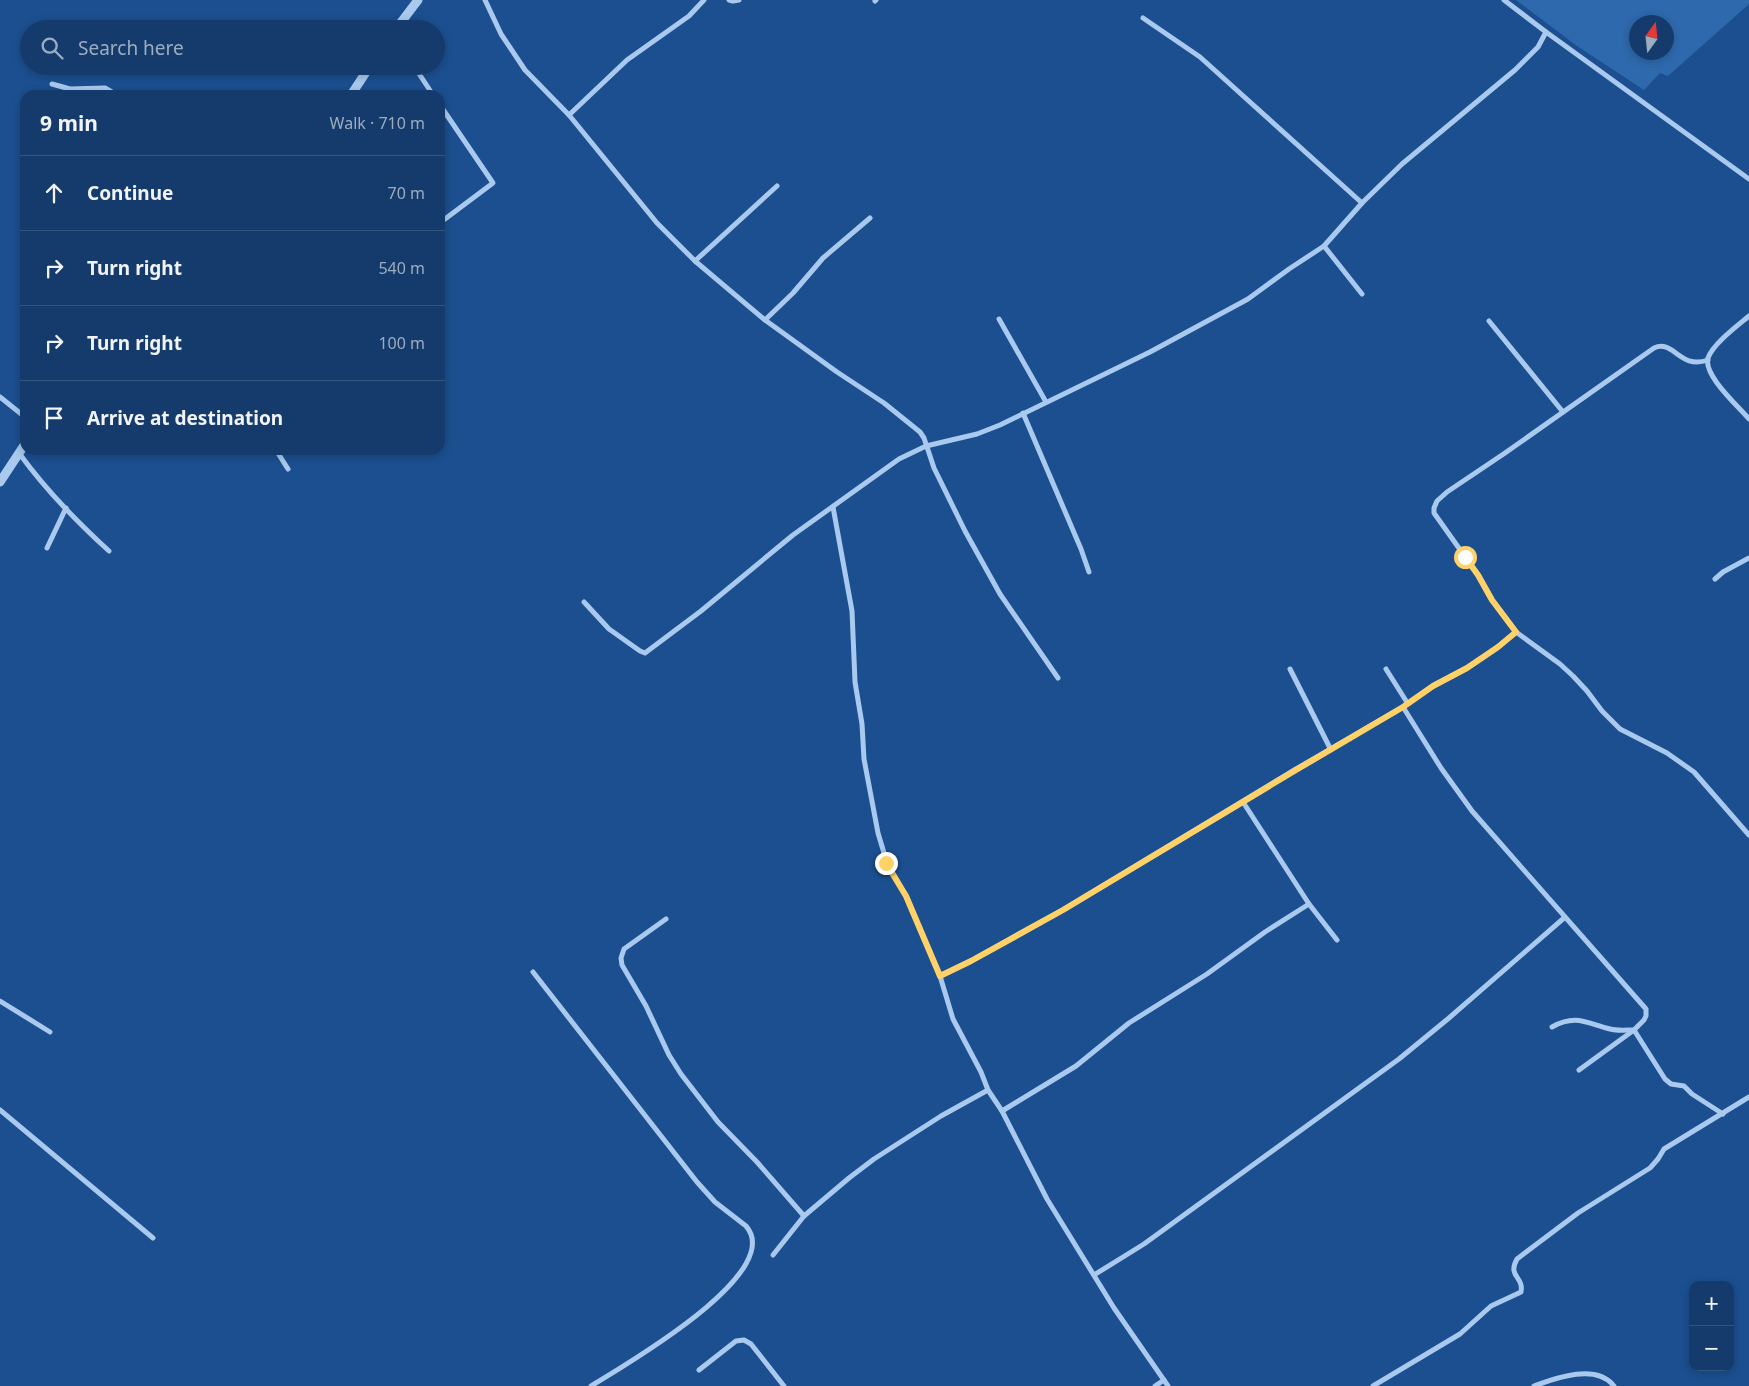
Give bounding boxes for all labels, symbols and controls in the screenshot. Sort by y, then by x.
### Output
north arrow [1629,15,1674,60]
search box [20,20,445,75]
icon: search [38,34,66,62]
text: Search here [78,35,184,61]
text: 9 min [40,109,98,137]
text: Walk · 710 m [330,112,425,134]
icon: ahead [40,179,68,207]
text: Continue [87,180,173,206]
text: 70 m [388,182,425,204]
icon: right [40,254,68,282]
text: Turn right [87,255,182,281]
text: 540 m [378,257,425,279]
icon: right [40,329,68,357]
text: Turn right [87,330,182,356]
text: 100 m [378,332,425,354]
icon: arrive [40,404,68,432]
text: Arrive at destination [87,405,283,431]
route start [1454,546,1477,569]
route end [875,852,898,875]
map controls [1689,1281,1734,1371]
button: + [1689,1281,1734,1326]
button: − [1689,1326,1734,1371]

